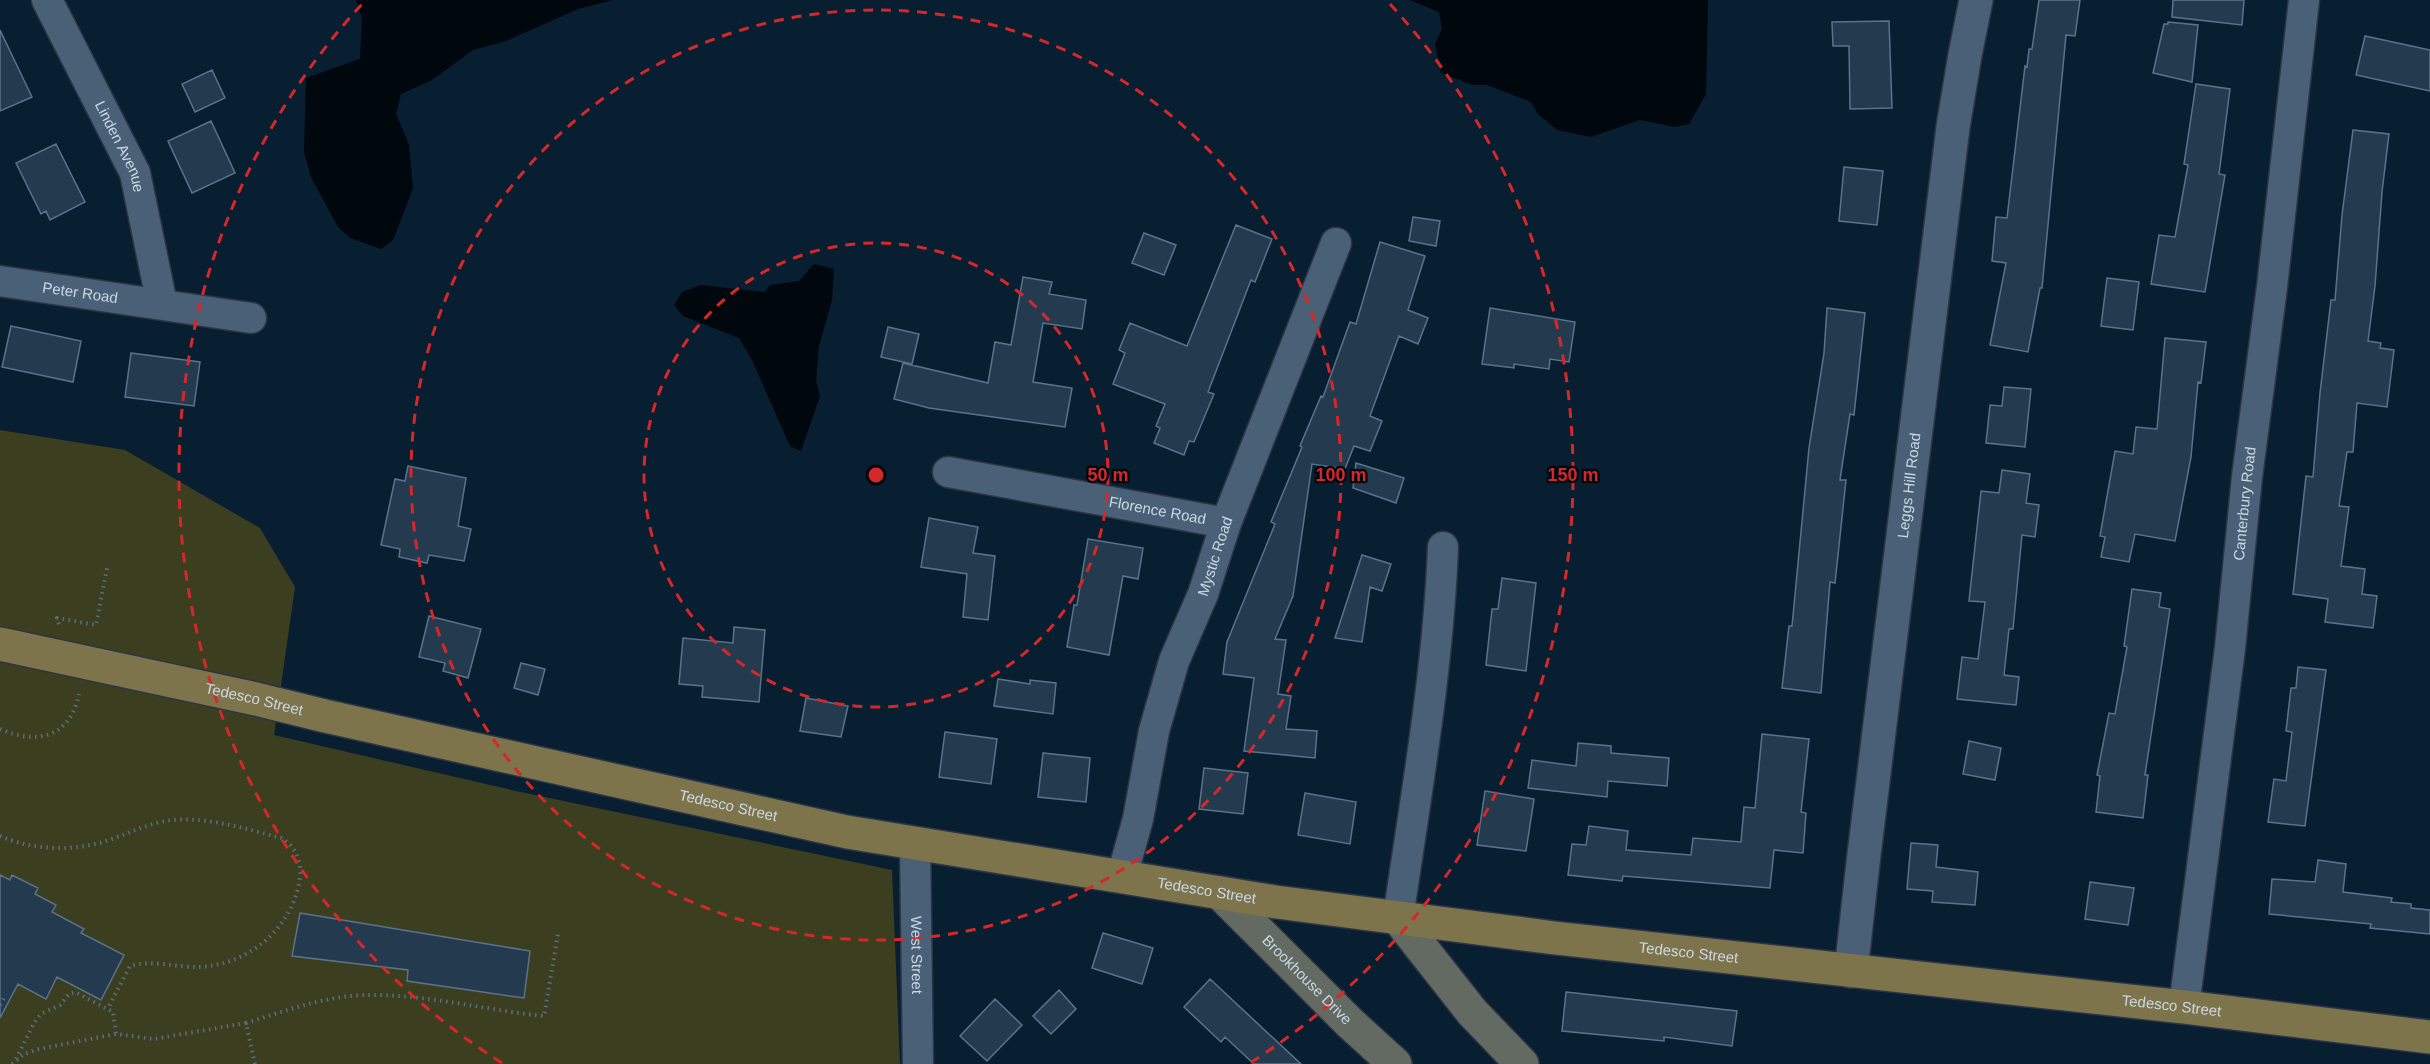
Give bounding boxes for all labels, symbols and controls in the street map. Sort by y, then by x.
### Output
street label: Linden Avenue [92,98,148,194]
street label: Peter Road [41,278,119,306]
street label: Leggs Hill Road [1894,432,1924,539]
street label: Canterbury Road [2230,446,2259,561]
centre of rings [866,465,886,485]
text: 50 m [1087,465,1129,485]
text: 100 m [1315,465,1367,485]
text: 150 m [1547,465,1599,485]
street label: Florence Road [1108,493,1208,527]
street label: Mystic Road [1194,514,1236,598]
street label: Tedesco Street [204,679,306,718]
street label: Tedesco Street [678,786,780,824]
street label: Tedesco Street [1156,874,1258,907]
street label: West Street [908,916,926,995]
street label: Brookhouse Drive [1259,931,1356,1028]
street label: Tedesco Street [1638,938,1740,966]
street label: Tedesco Street [2121,991,2223,1020]

